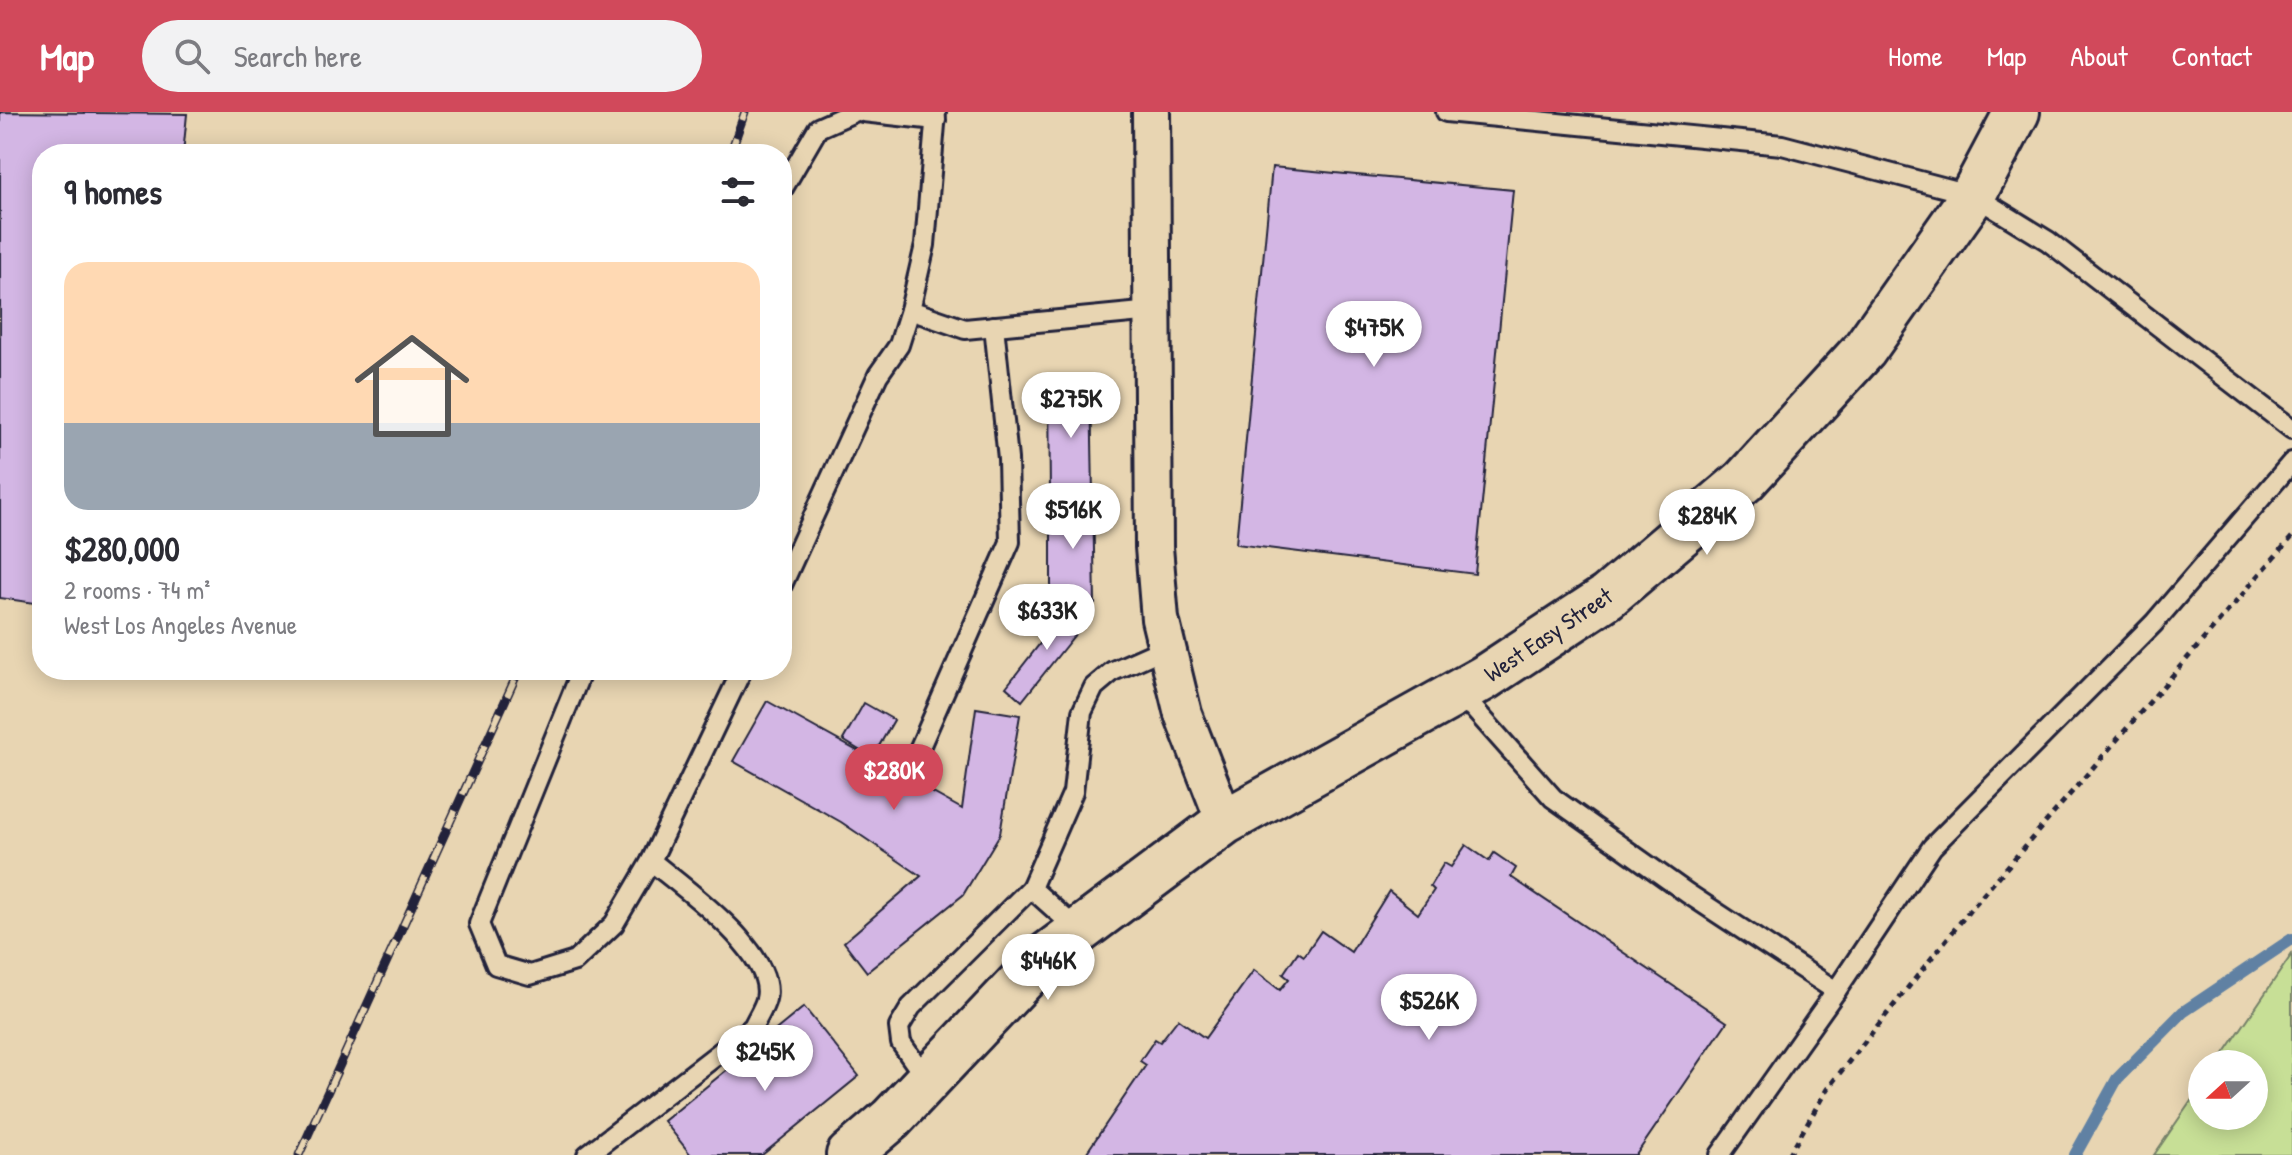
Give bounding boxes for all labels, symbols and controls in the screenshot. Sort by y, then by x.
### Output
search box [142,20,702,92]
text: Map [40,30,94,82]
icon: search [170,34,214,78]
text: Search here [234,36,362,76]
text: Home [1888,37,1943,75]
text: Map [1987,37,2026,75]
text: About [2070,37,2128,75]
text: Contact [2172,37,2252,75]
text: 9 homes [64,169,162,215]
icon: filters [716,170,760,214]
pin: $475K [1318,301,1430,369]
text: $475K [1344,309,1404,344]
icon: home [340,314,484,458]
pin: $275K [1015,372,1127,440]
text: $275K [1040,380,1102,415]
pin: $516K [1017,483,1129,551]
pin: $284K [1651,489,1763,557]
text: $516K [1044,491,1102,526]
text: $284K [1677,497,1737,532]
text: $280,000 [64,526,180,572]
text: 2 rooms · 74 m² [64,572,210,607]
street label: West Easy Street [1478,579,1619,689]
pin: $633K [991,584,1103,652]
text: $633K [1017,592,1077,627]
text: West Los Angeles Avenue [64,607,297,642]
pin: $280K [838,744,950,812]
text: $280K [863,752,925,787]
pin: $446K [992,934,1104,1002]
text: $446K [1020,942,1076,977]
pin: $526K [1373,974,1485,1042]
text: $526K [1399,982,1459,1017]
pin: $245K [709,1025,821,1093]
text: $245K [735,1033,795,1068]
north arrow [2188,1050,2268,1130]
map controls [2188,1050,2268,1130]

